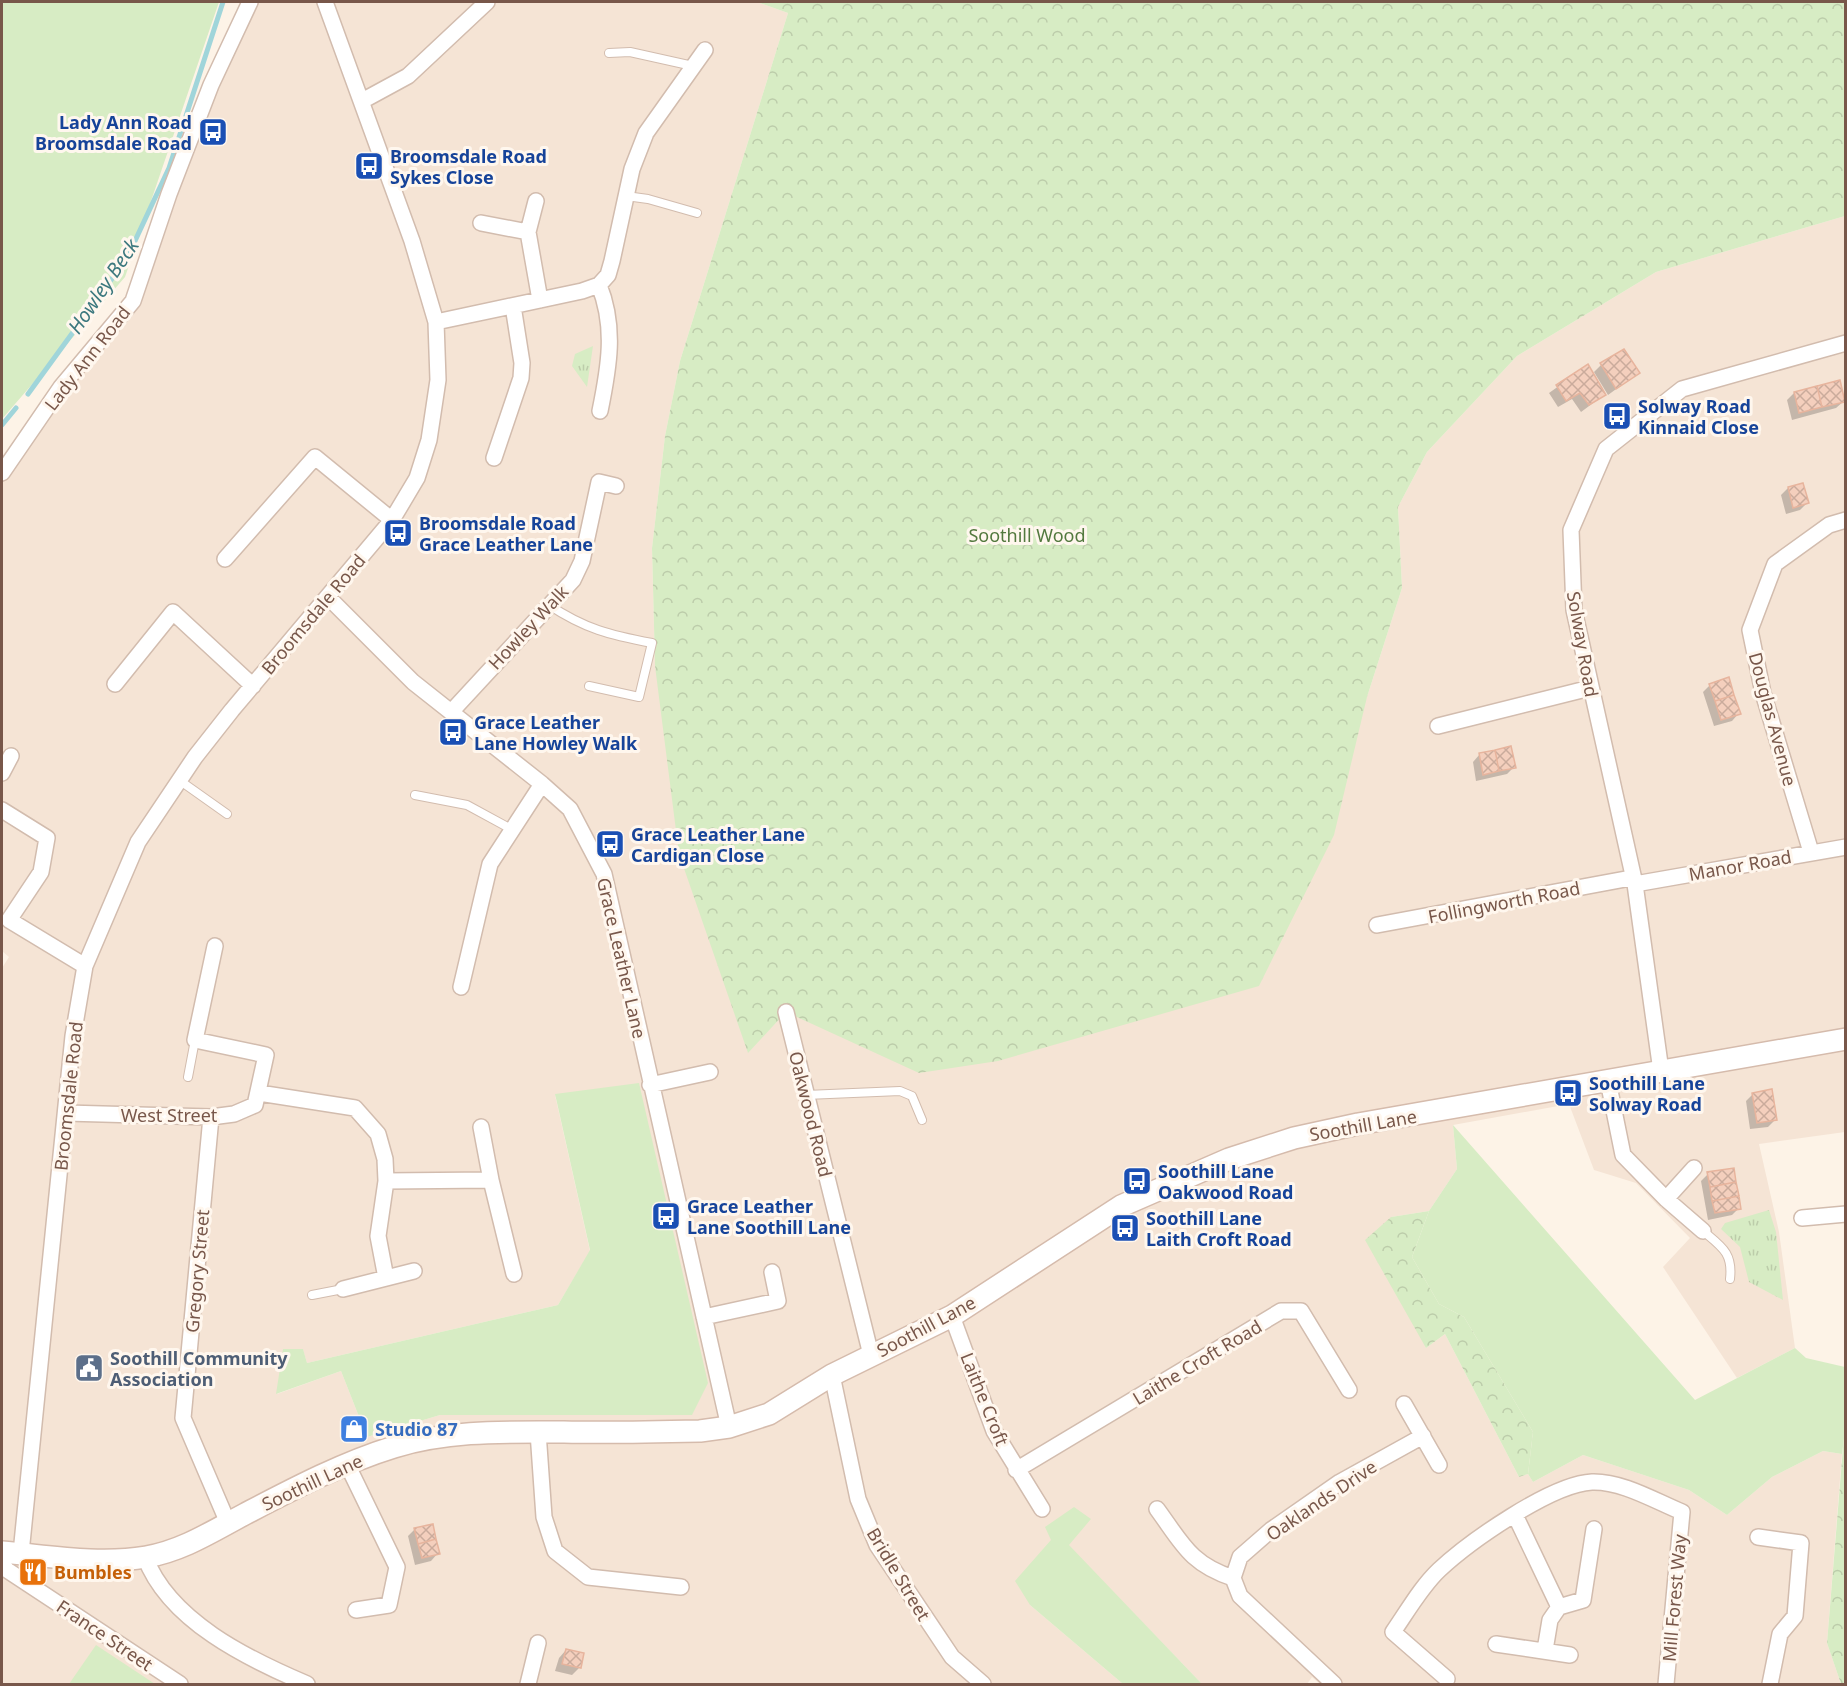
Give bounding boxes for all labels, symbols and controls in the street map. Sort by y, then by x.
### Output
place label: Lady Ann Road Broomsdale Road [35,110,192,155]
bus stop icon: Lady Ann Road Broomsdale Road [197,116,229,148]
place label: Broomsdale Road Sykes Close [390,144,547,189]
bus stop icon: Broomsdale Road Sykes Close [353,150,385,182]
water label: Howley Beck [61,232,145,339]
street label: Lady Ann Road [39,301,135,415]
place label: Solway Road Kinnaid Close [1638,394,1759,439]
bus stop icon: Solway Road Kinnaid Close [1601,400,1633,432]
place label: Broomsdale Road Grace Leather Lane [419,511,593,556]
bus stop icon: Broomsdale Road Grace Leather Lane [382,517,414,549]
park label: Soothill Wood [968,523,1086,547]
street label: Broomsdale Road [256,549,370,679]
street label: Howley Walk [483,579,574,674]
street label: Solway Road [1562,589,1604,699]
street label: Douglas Avenue [1744,650,1802,788]
place label: Grace Leather Lane Howley Walk [474,710,638,755]
bus stop icon: Grace Leather Lane Howley Walk [437,716,469,748]
place label: Grace Leather Lane Cardigan Close [631,822,805,867]
bus stop icon: Grace Leather Lane Cardigan Close [594,828,626,860]
street label: Manor Road [1687,844,1793,886]
street label: Grace Leather Lane [592,875,652,1041]
street label: Follingworth Road [1426,875,1582,929]
street label: Broomsdale Road [48,1020,88,1172]
street label: Oakwood Road [784,1049,838,1179]
place label: Soothill Lane Solway Road [1589,1071,1705,1116]
bus stop icon: Soothill Lane Solway Road [1552,1077,1584,1109]
street label: West Street [121,1103,218,1127]
street label: Soothill Lane [1307,1104,1419,1146]
place label: Soothill Lane Oakwood Road [1158,1159,1293,1204]
bus stop icon: Soothill Lane Oakwood Road [1121,1165,1153,1197]
place label: Grace Leather Lane Soothill Lane [687,1194,851,1239]
bus stop icon: Grace Leather Lane Soothill Lane [650,1200,682,1232]
place label: Soothill Lane Laith Croft Road [1146,1206,1292,1251]
street label: Gregory Street [180,1208,214,1334]
bus stop icon: Soothill Lane Laith Croft Road [1109,1212,1141,1244]
street label: Soothill Lane [872,1290,980,1362]
street label: Laithe Croft Road [1128,1314,1266,1410]
place label: Soothill Community Association [110,1346,288,1391]
street label: Laithe Croft [955,1349,1015,1450]
public building icon: Soothill Community Association [73,1352,105,1384]
shop icon: Studio 87 [338,1413,370,1445]
place label: Studio 87 [375,1417,458,1441]
street label: Soothill Lane [258,1448,366,1516]
street label: Oaklands Drive [1261,1454,1381,1546]
street label: Bridle Street [862,1523,936,1625]
street label: Mill Forest Way [1656,1532,1692,1663]
restaurant icon: Bumbles [17,1556,49,1588]
place label: Bumbles [54,1560,132,1584]
street label: France Street [52,1594,158,1676]

